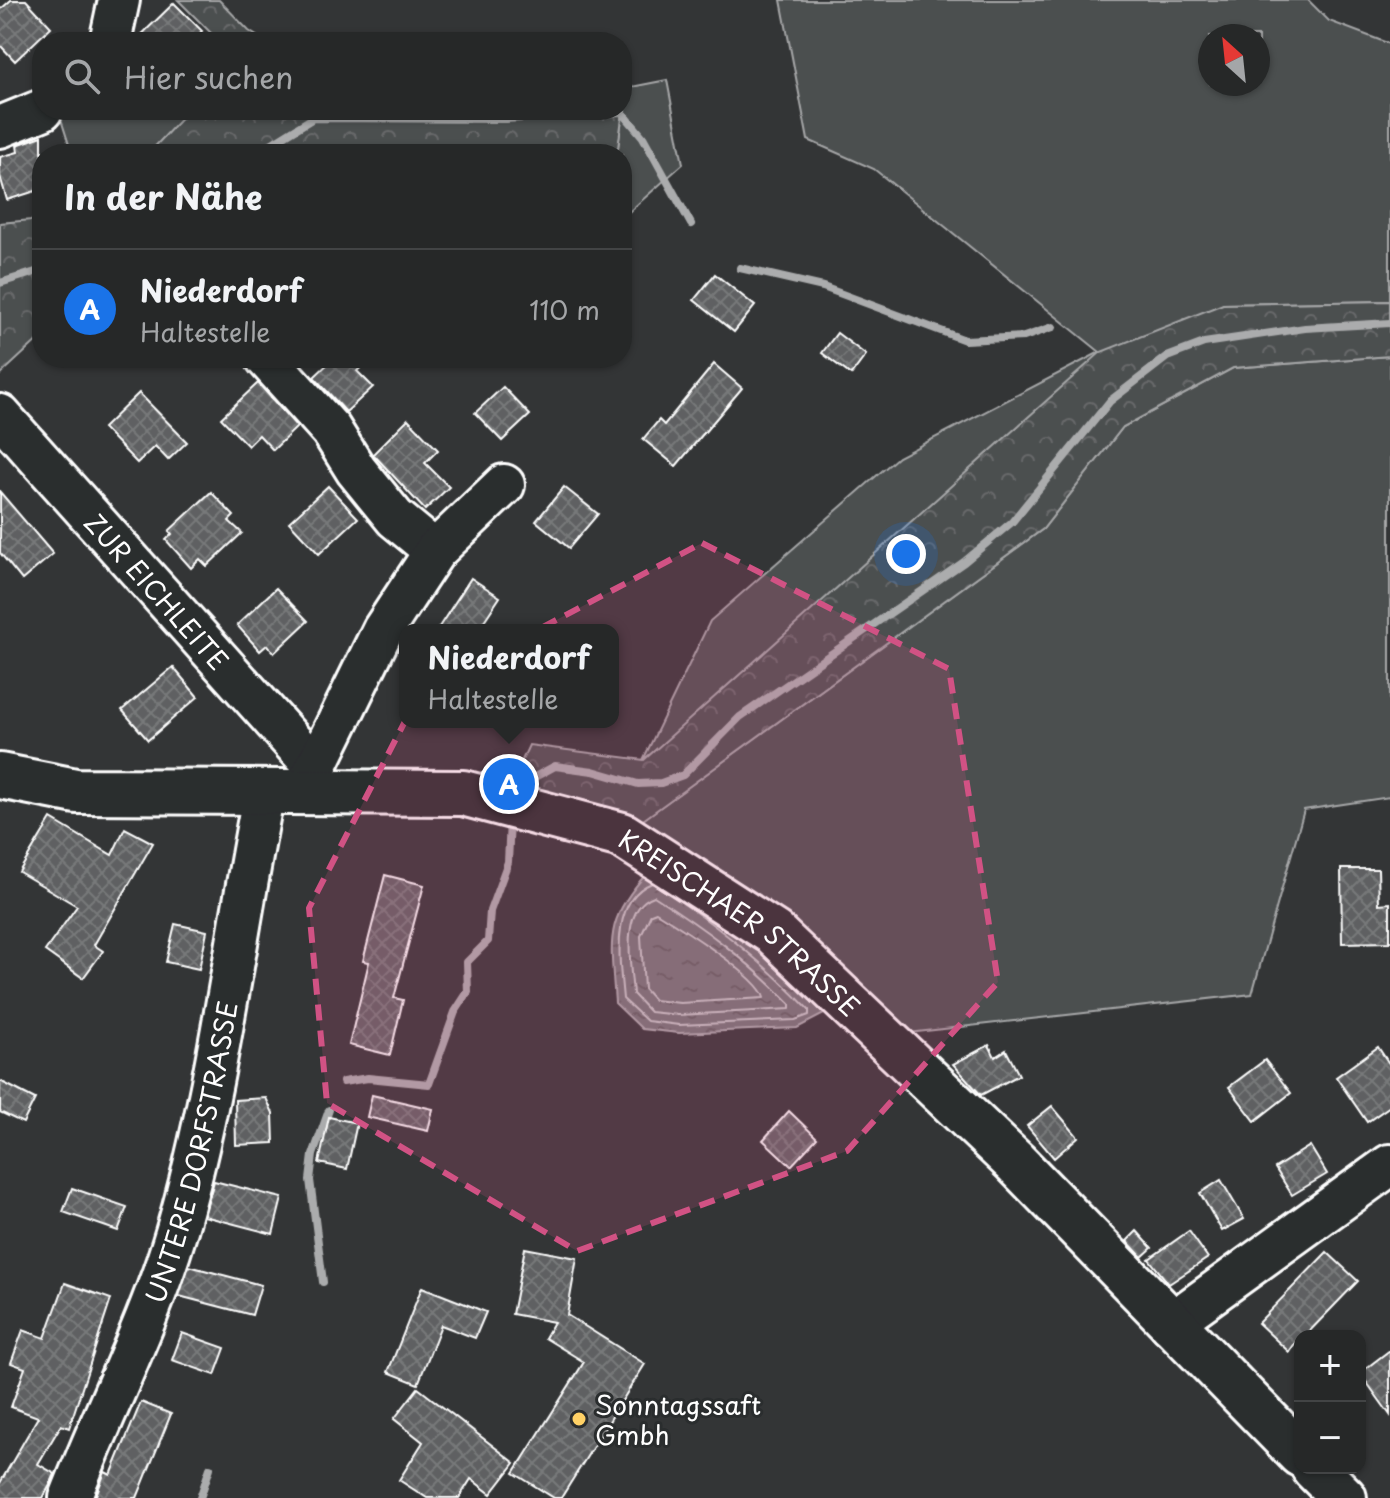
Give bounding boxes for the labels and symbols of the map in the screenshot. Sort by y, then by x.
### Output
north arrow [1198,24,1270,96]
street label: ZUR EICHLEITE [76,503,239,678]
your location [886,534,926,574]
pin: A [483,754,535,814]
street label: KREISCHAER STRASSE [612,819,869,1025]
street label: UNTERE DORFSTRASSE [134,998,246,1309]
place label: Sonntagssaft Gmbh [595,1385,761,1454]
marker: Sonntagssaft Gmbh [570,1410,588,1428]

